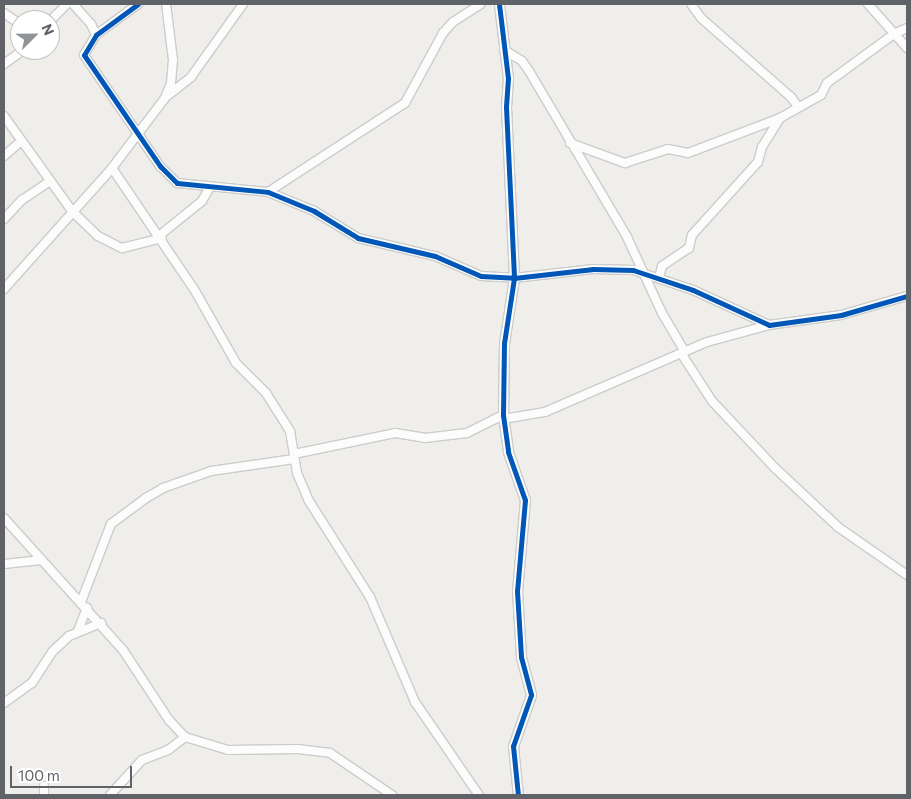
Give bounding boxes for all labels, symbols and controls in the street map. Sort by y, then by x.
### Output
north arrow [10,10,60,60]
text: N [38,21,58,37]
scale bar [12,756,135,788]
text: 100 m [18,766,60,784]

